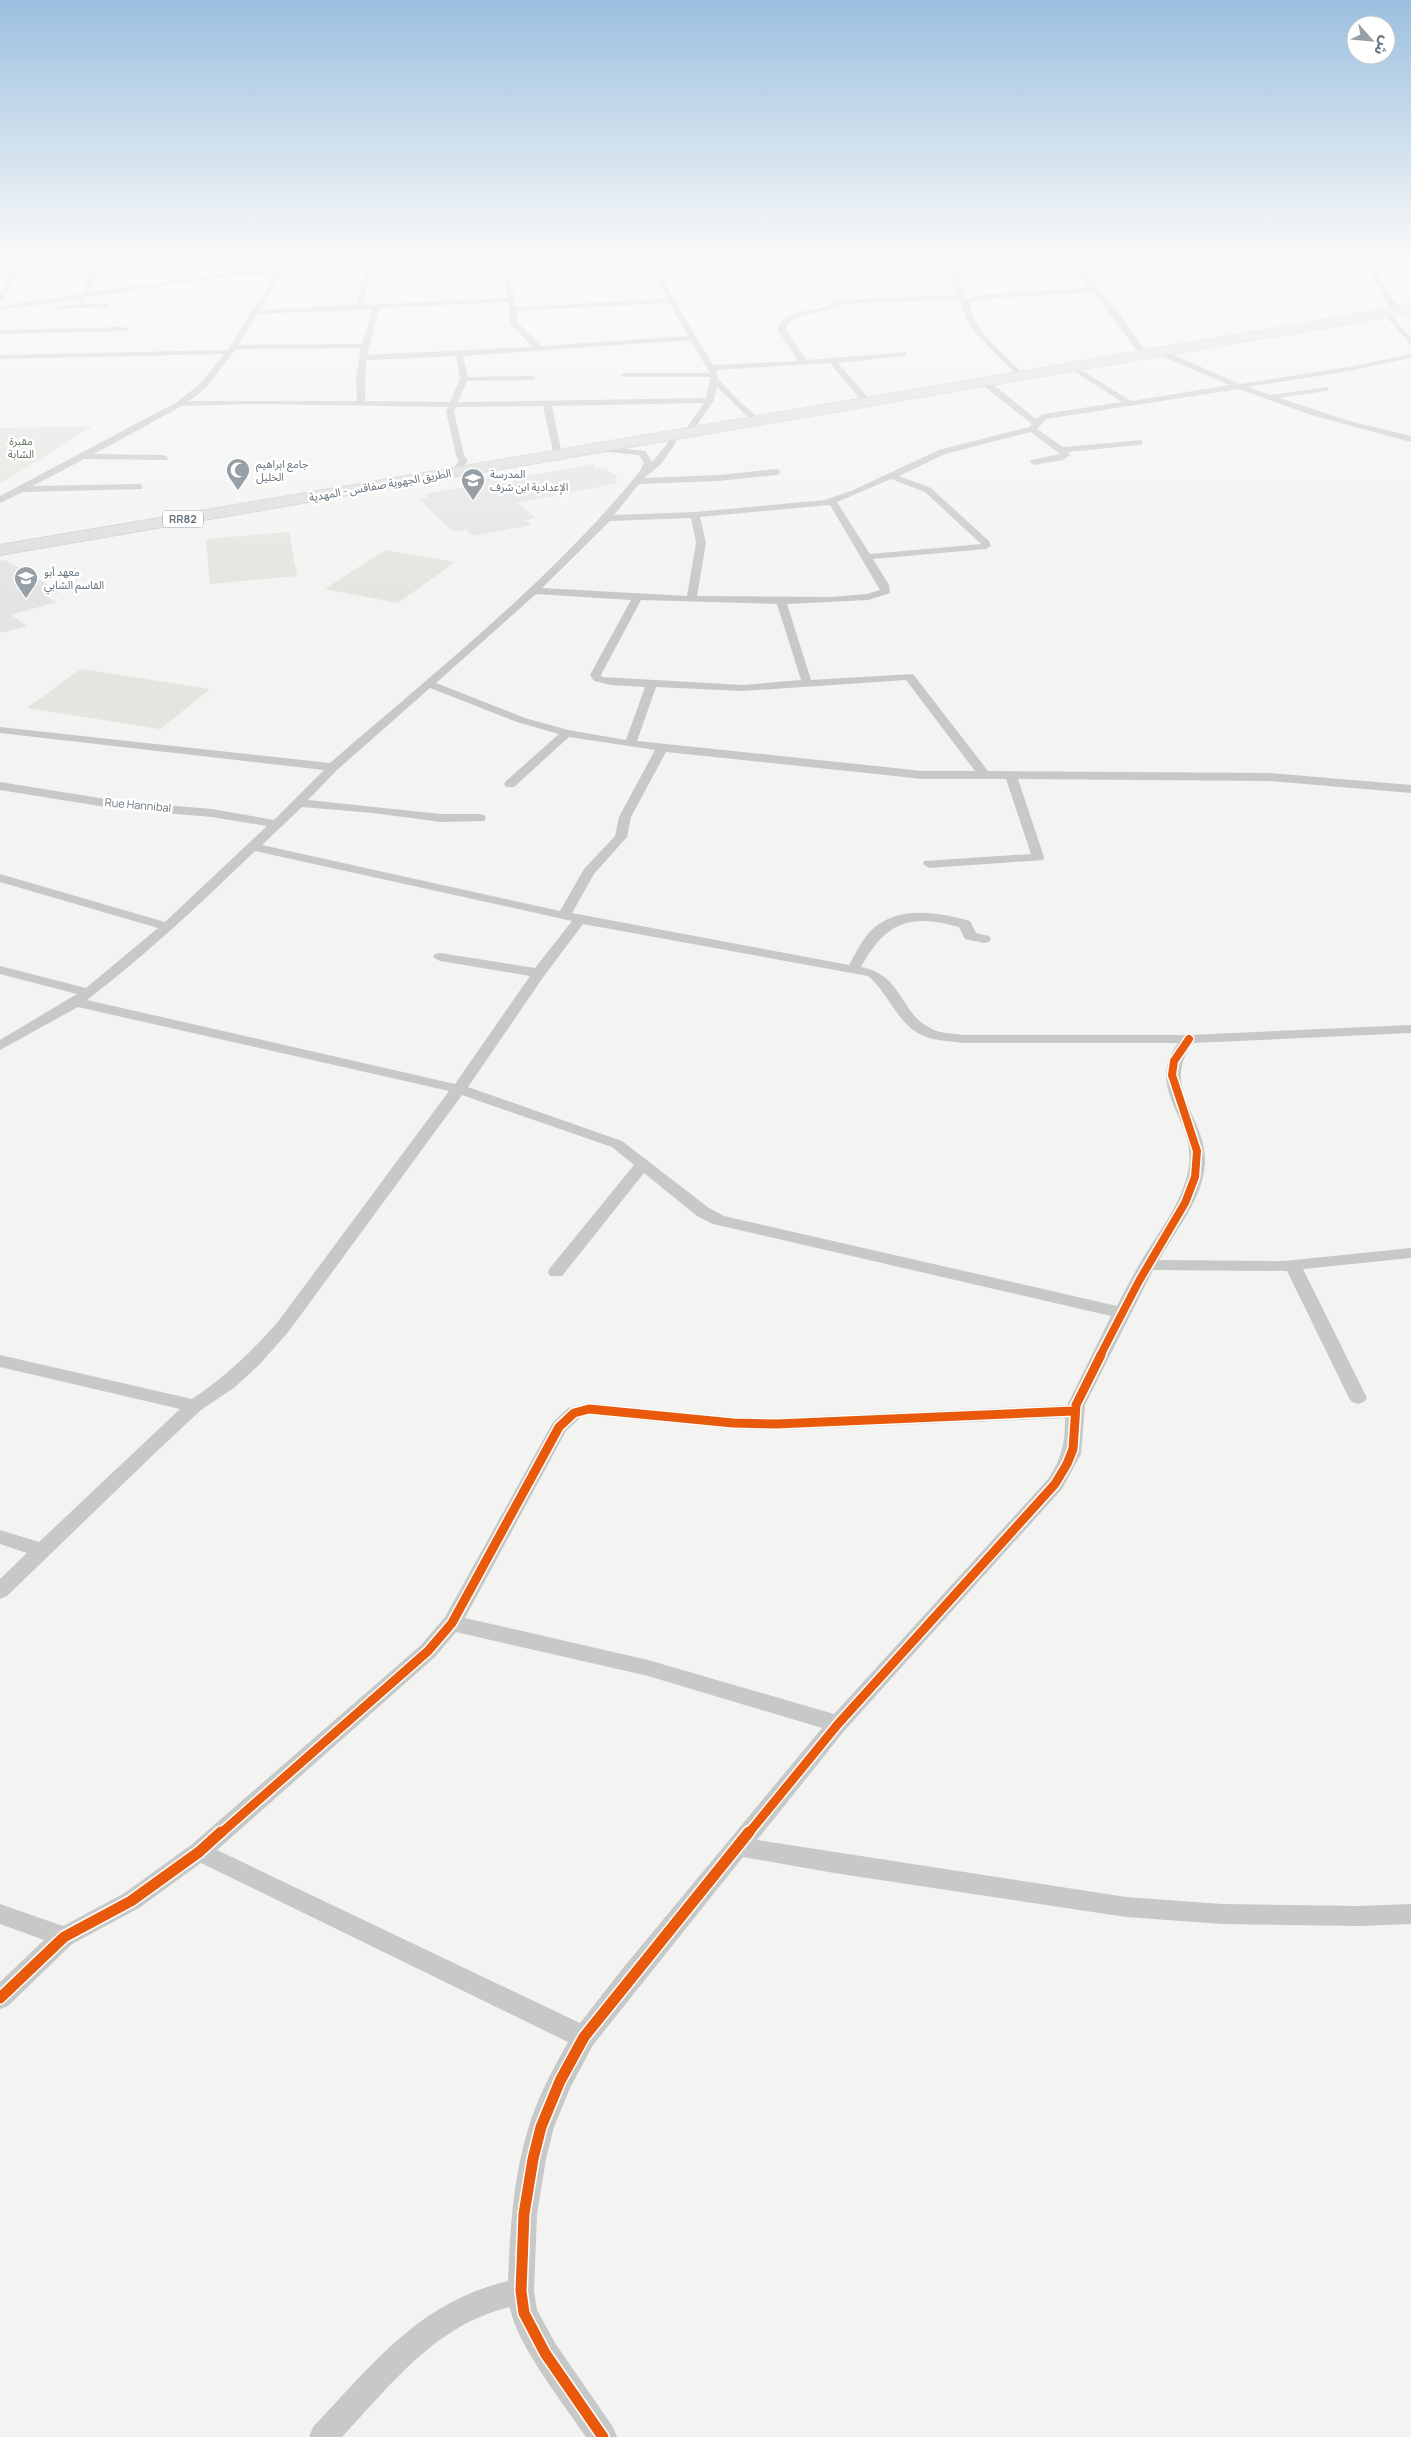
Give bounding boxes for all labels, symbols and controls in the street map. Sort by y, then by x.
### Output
north arrow [1346,15,1396,65]
text: ش [1370,33,1396,59]
park label: مقبرة الشابة [8,433,34,461]
place label: جامع ابراهيم الخليل [256,456,309,484]
mosque icon: جامع ابراهيم الخليل [225,457,251,491]
street label: الطريق الجهوية صفاقس - المهدية [308,465,452,504]
place label: المدرسة الإعدادية ابن شرف [490,466,568,495]
school or university icon: المدرسة الإعدادية ابن شرف [460,467,486,501]
road number: RR82 [163,510,203,528]
place label: معهد أبو القاسم الشابي [44,564,104,595]
school or university icon: معهد أبو القاسم الشابي [13,565,39,599]
street label: Rue Hannibal [104,794,172,815]

